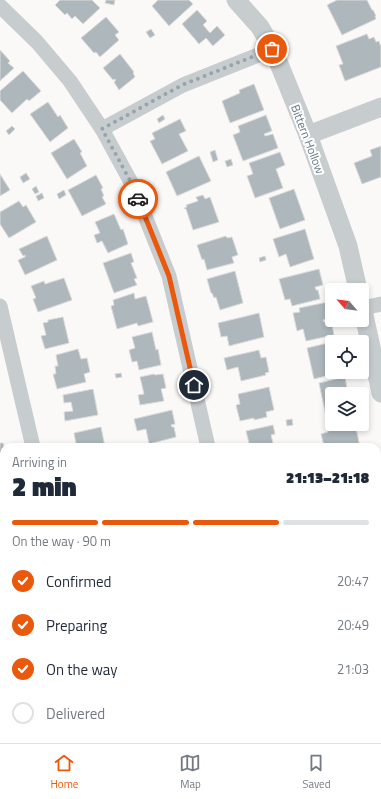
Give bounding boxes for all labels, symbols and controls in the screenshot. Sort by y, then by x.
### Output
pin [255,32,289,66]
icon: bag [261,38,283,60]
street label: Bittern Hollow [286,101,330,177]
courier [118,179,158,219]
icon: car [127,188,149,210]
north arrow [325,283,369,327]
map controls [325,283,369,431]
button: locate [325,335,369,379]
pin [177,368,211,402]
icon: home [183,374,205,396]
button: layers [325,387,369,431]
text: Arriving in [12,452,67,472]
text: 21:13–21:18 [286,466,369,489]
text: 2 min [12,467,77,506]
text: On the way · 90 m [12,531,111,551]
icon: check [12,570,34,592]
text: Confirmed [46,570,111,593]
text: 20:47 [337,571,369,591]
icon: check [12,614,34,636]
text: Preparing [46,614,107,637]
text: 20:49 [337,615,369,635]
icon: check [12,658,34,680]
text: On the way [46,658,118,681]
text: 21:03 [337,659,369,679]
text: Delivered [46,702,105,725]
tab: Home [51,752,78,792]
tab: Map [179,752,201,792]
tab: Saved [302,752,330,792]

